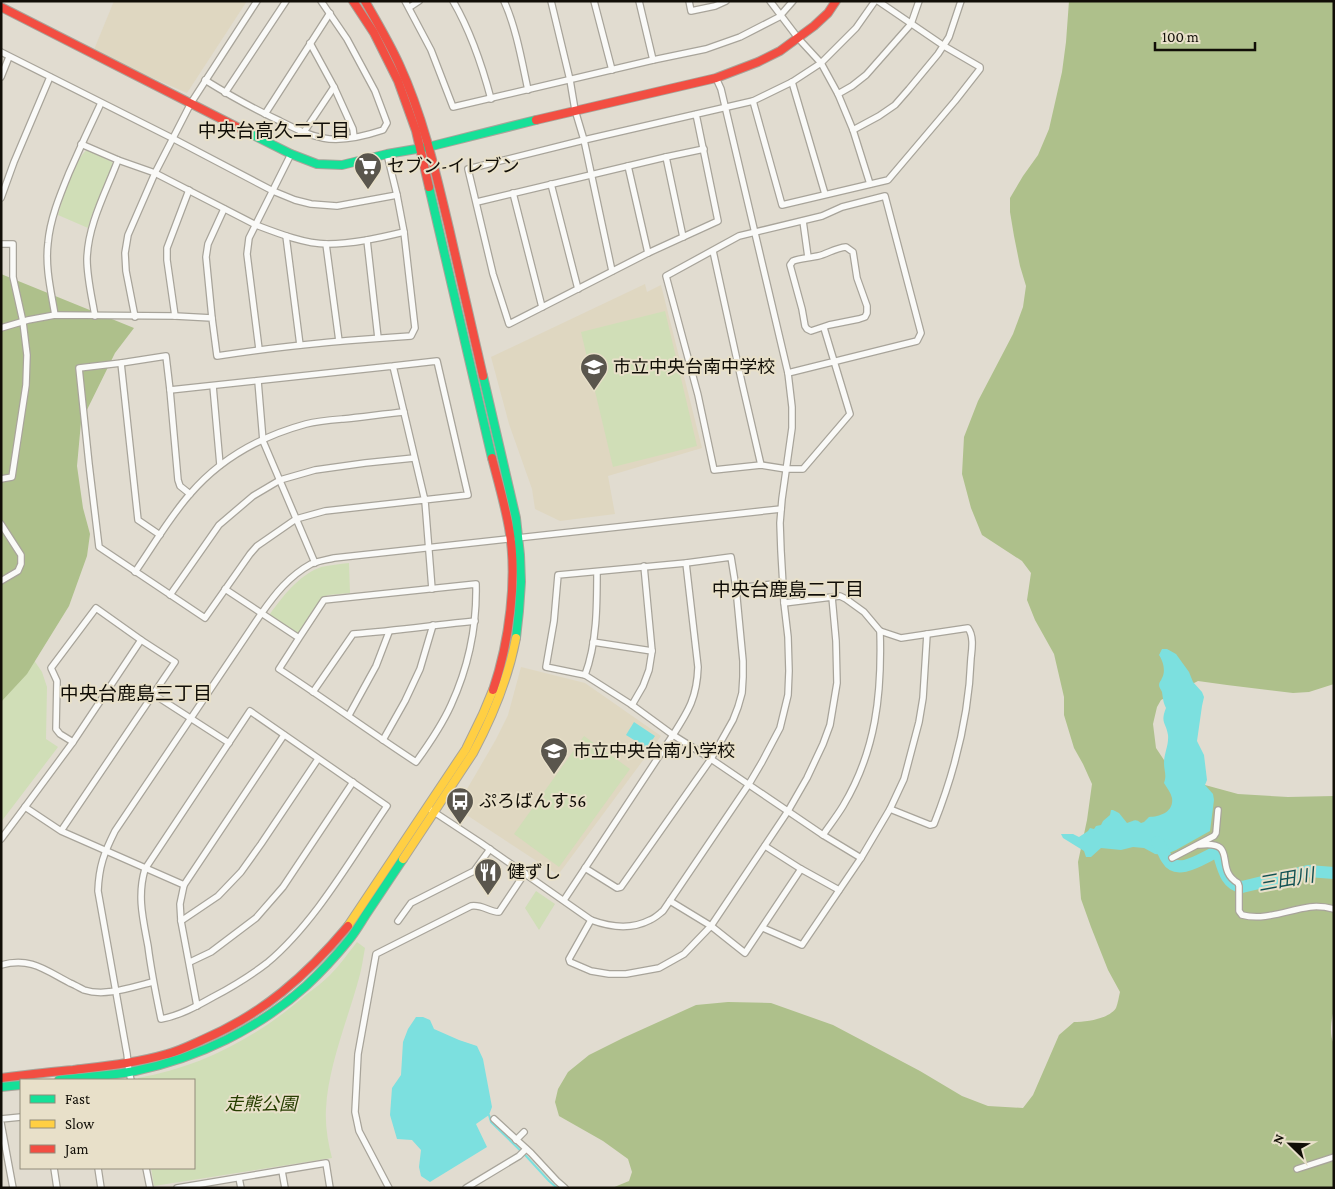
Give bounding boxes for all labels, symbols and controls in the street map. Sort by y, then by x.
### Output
scale bar [1155,20,1255,52]
text: 100 m [1162,29,1199,45]
district label: 中央台高久二丁目 [198,120,350,141]
supermarket icon: セブン-イレブン [353,151,383,190]
place label: セブン-イレブン [387,156,520,176]
school or university icon: 市立中央台南中学校 [579,352,609,391]
place label: 市立中央台南中学校 [613,357,775,377]
district label: 中央台鹿島二丁目 [712,579,864,600]
district label: 中央台鹿島三丁目 [60,683,212,704]
school or university icon: 市立中央台南小学校 [539,736,569,775]
place label: 市立中央台南小学校 [573,741,735,761]
bus stop icon: ぷろばんす56 [445,786,475,825]
place label: ぷろばんす56 [479,791,586,811]
restaurant icon: 健ずし [473,857,503,896]
place label: 健ずし [507,862,561,882]
water label: 三田川 [1256,864,1318,895]
legend [20,1079,195,1169]
text: Fast [65,1091,91,1107]
park label: 走熊公園 [225,1094,300,1114]
text: Slow [65,1116,95,1132]
north arrow [1265,1119,1315,1169]
text: N [1269,1131,1287,1146]
text: Jam [63,1141,88,1158]

